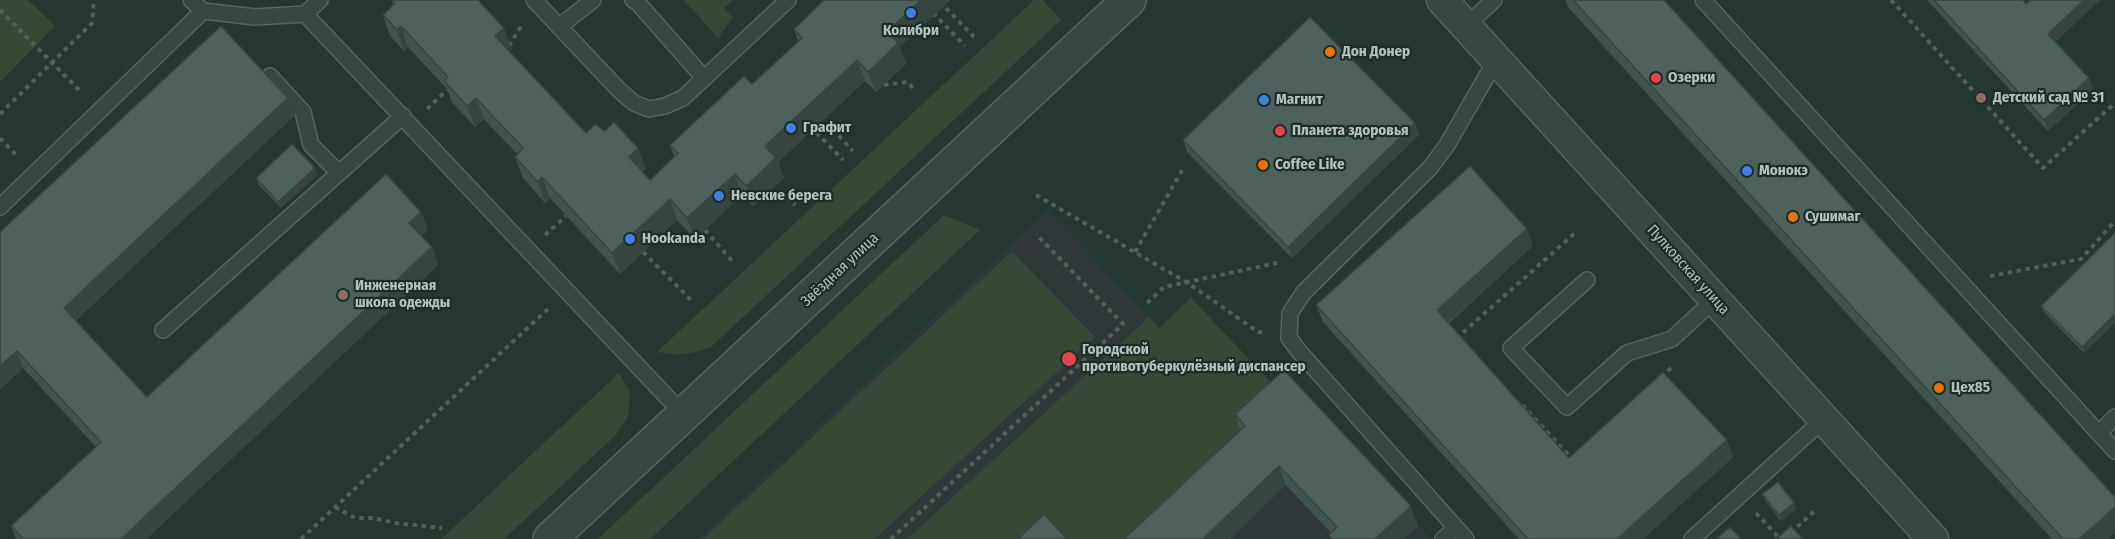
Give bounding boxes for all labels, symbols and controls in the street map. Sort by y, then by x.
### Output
marker: Колибри [904,6,918,20]
place label: Колибри [883,22,939,40]
place label: Дон Донер [1342,43,1410,61]
marker: Дон Донер [1323,45,1337,59]
place label: Озерки [1668,69,1715,87]
marker: Озерки [1649,71,1663,85]
place label: Детский сад № 31 [1993,89,2104,107]
place label: Магнит [1276,91,1323,109]
marker: Детский сад № 31 [1974,91,1988,105]
marker: Магнит [1257,93,1271,107]
place label: Графит [803,119,851,137]
marker: Графит [784,121,798,135]
place label: Планета здоровья [1292,122,1409,140]
marker: Планета здоровья [1273,124,1287,138]
place label: Coffee Like [1275,156,1345,174]
marker: Coffee Like [1256,158,1270,172]
place label: Монокэ [1759,162,1808,180]
marker: Монокэ [1740,164,1754,178]
place label: Невские берега [731,187,832,205]
marker: Невские берега [712,189,726,203]
place label: Сушимаг [1805,208,1860,226]
marker: Сушимаг [1786,210,1800,224]
street label: Пулковская улица [1643,221,1733,319]
street label: Звёздная улица [797,229,883,311]
place label: Hookanda [642,230,705,248]
marker: Hookanda [623,232,637,246]
place label: Инженерная школа одежды [355,277,450,312]
marker: Инженерная школа одежды [336,288,350,302]
place label: Городской противотуберкулёзный диспансер [1082,341,1306,376]
marker: Городской противотуберкулёзный диспансер [1060,350,1078,368]
place label: Цех85 [1951,379,1990,397]
marker: Цех85 [1932,381,1946,395]

